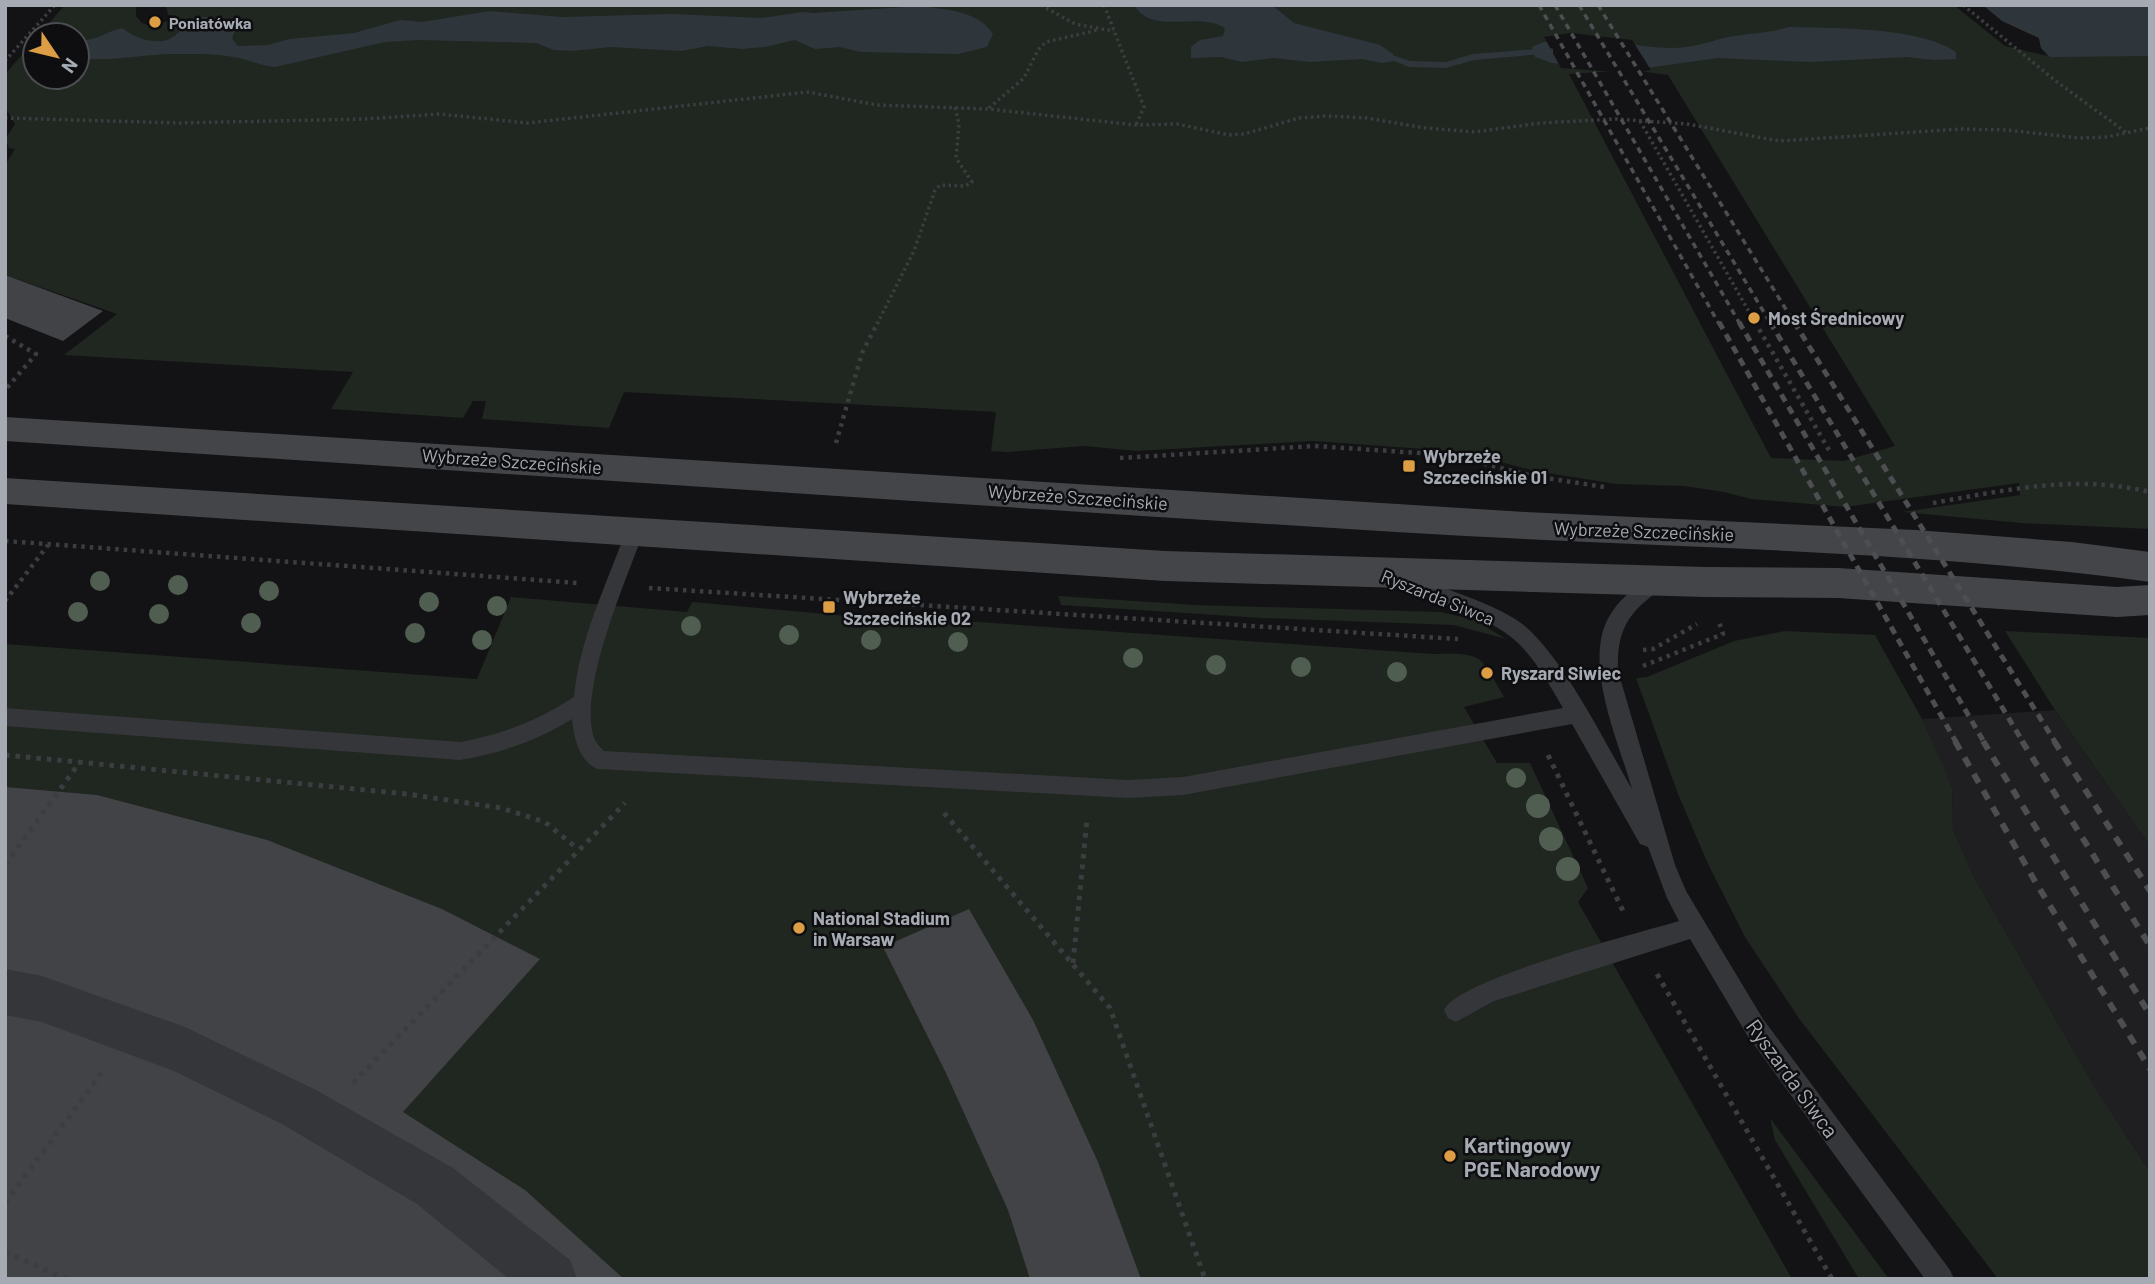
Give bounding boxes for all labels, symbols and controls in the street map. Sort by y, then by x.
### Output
place label: Poniatówka [169,13,252,32]
marker: Poniatówka [147,14,163,30]
north arrow [21,21,91,91]
text: N [57,54,83,78]
place label: Most Średnicowy [1768,307,1904,329]
marker: Most Średnicowy [1746,310,1762,326]
street label: Wybrzeże Szczecińskie [421,444,603,478]
place label: Wybrzeże Szczecińskie 01 [1423,445,1547,488]
marker: Wybrzeże Szczecińskie 01 [1401,458,1417,474]
street label: Wybrzeże Szczecińskie [987,480,1169,514]
street label: Wybrzeże Szczecińskie [1554,517,1734,545]
street label: Ryszarda Siwca [1378,564,1498,630]
place label: Wybrzeże Szczecińskie 02 [843,586,971,629]
marker: Wybrzeże Szczecińskie 02 [821,599,837,615]
place label: Ryszard Siwiec [1501,662,1622,684]
marker: Ryszard Siwiec [1479,665,1495,681]
place label: National Stadium in Warsaw [813,907,950,950]
marker: National Stadium in Warsaw [791,920,807,936]
street label: Ryszarda Siwca [1742,1014,1844,1142]
place label: Kartingowy PGE Narodowy [1464,1132,1601,1181]
marker: Kartingowy PGE Narodowy [1442,1148,1458,1164]

